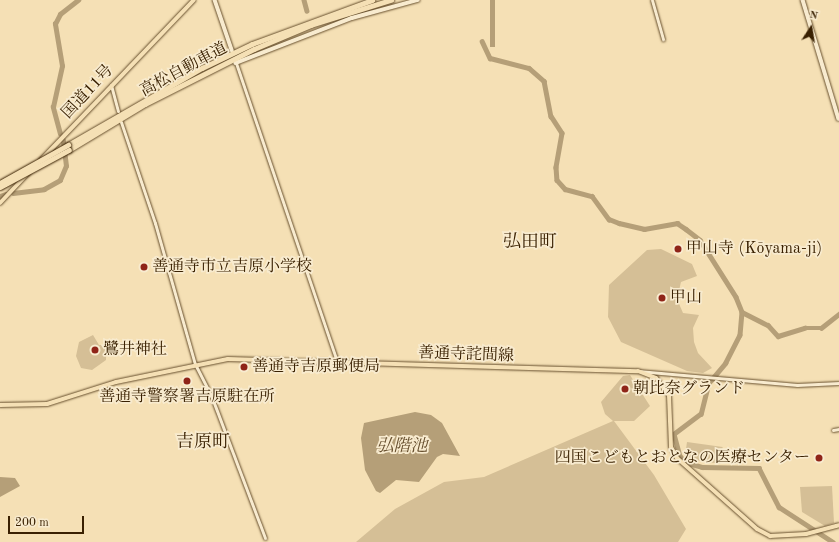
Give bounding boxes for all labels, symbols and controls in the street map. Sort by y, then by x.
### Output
north arrow [791,8,831,48]
text: N [808,10,819,22]
street label: 高松自動車道 [137,39,231,101]
street label: 国道11号 [58,61,118,123]
district label: 弘田町 [503,231,557,253]
place label: 甲山寺 (Kōyama-ji) [686,239,822,259]
marker: 甲山寺 (Kōyama-ji) [673,244,683,254]
place label: 善通寺市立吉原小学校 [152,257,312,277]
marker: 善通寺市立吉原小学校 [139,262,149,272]
place label: 甲山 [670,288,702,308]
marker: 甲山 [657,293,667,303]
place label: 鷺井神社 [103,340,167,360]
street label: 善通寺詫間線 [418,344,514,366]
marker: 鷺井神社 [90,345,100,355]
place label: 善通寺吉原郵便局 [252,357,380,377]
marker: 善通寺吉原郵便局 [239,362,249,372]
marker: 善通寺警察署吉原駐在所 [182,376,192,386]
place label: 朝比奈グランド [633,379,745,399]
marker: 朝比奈グランド [620,384,630,394]
place label: 善通寺警察署吉原駐在所 [99,387,275,407]
district label: 吉原町 [176,431,230,453]
water label: 弘階池 [377,437,427,457]
place label: 四国こどもとおとなの医療センター [554,448,810,468]
marker: 四国こどもとおとなの医療センター [813,452,825,464]
scale bar [10,508,86,534]
text: 200 m [15,517,49,529]

